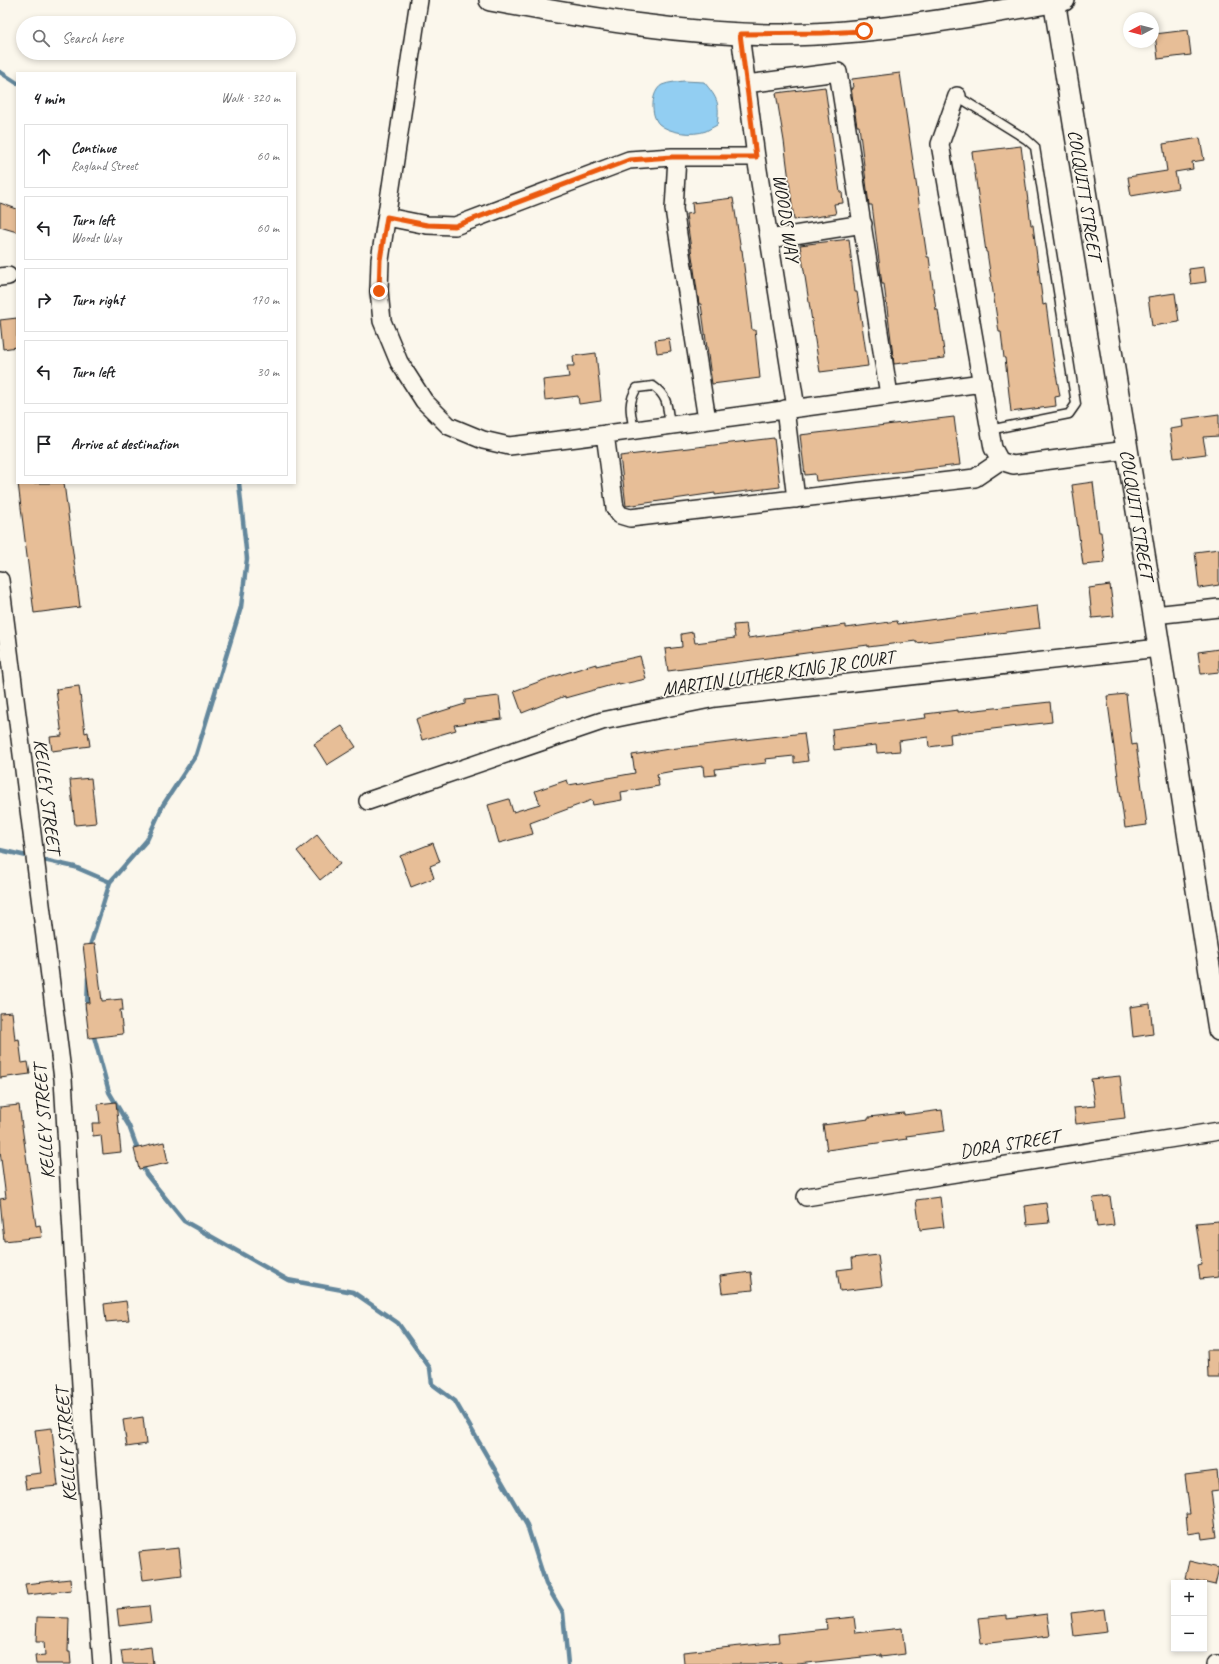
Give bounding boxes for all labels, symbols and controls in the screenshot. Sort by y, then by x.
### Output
north arrow [1123,12,1159,48]
search box [16,16,296,60]
route start [855,22,873,40]
icon: search [30,27,52,49]
text: Search here [62,29,123,48]
text: 4 min [32,88,65,109]
text: Walk · 320 m [221,90,280,106]
street label: COLQUITT STREET [1062,128,1108,266]
text: Continue [71,139,116,158]
icon: ahead [33,145,55,167]
text: 60 m [257,148,279,164]
text: Ragland Street [71,158,138,174]
street label: WOODS WAY [767,173,805,267]
text: Turn left [71,211,114,230]
icon: left [33,217,55,239]
text: 60 m [257,220,279,236]
text: Woods Way [71,230,121,246]
route end [370,282,388,300]
icon: right [33,289,55,311]
text: Turn right [71,291,124,310]
text: 170 m [251,292,279,308]
icon: left [33,361,55,383]
text: Turn left [71,363,114,382]
text: 30 m [257,364,279,380]
icon: arrive [33,433,55,455]
text: Arrive at destination [71,435,178,454]
street label: COLQUITT STREET [1114,448,1160,586]
street label: MARTIN LUTHER KING JR COURT [661,644,900,701]
street label: KELLEY STREET [28,738,67,860]
street label: KELLEY STREET [28,1059,60,1180]
street label: DORA STREET [958,1123,1066,1164]
street label: KELLEY STREET [50,1382,82,1503]
map controls [1171,1580,1207,1652]
button: + [1171,1580,1207,1616]
button: − [1171,1616,1207,1652]

